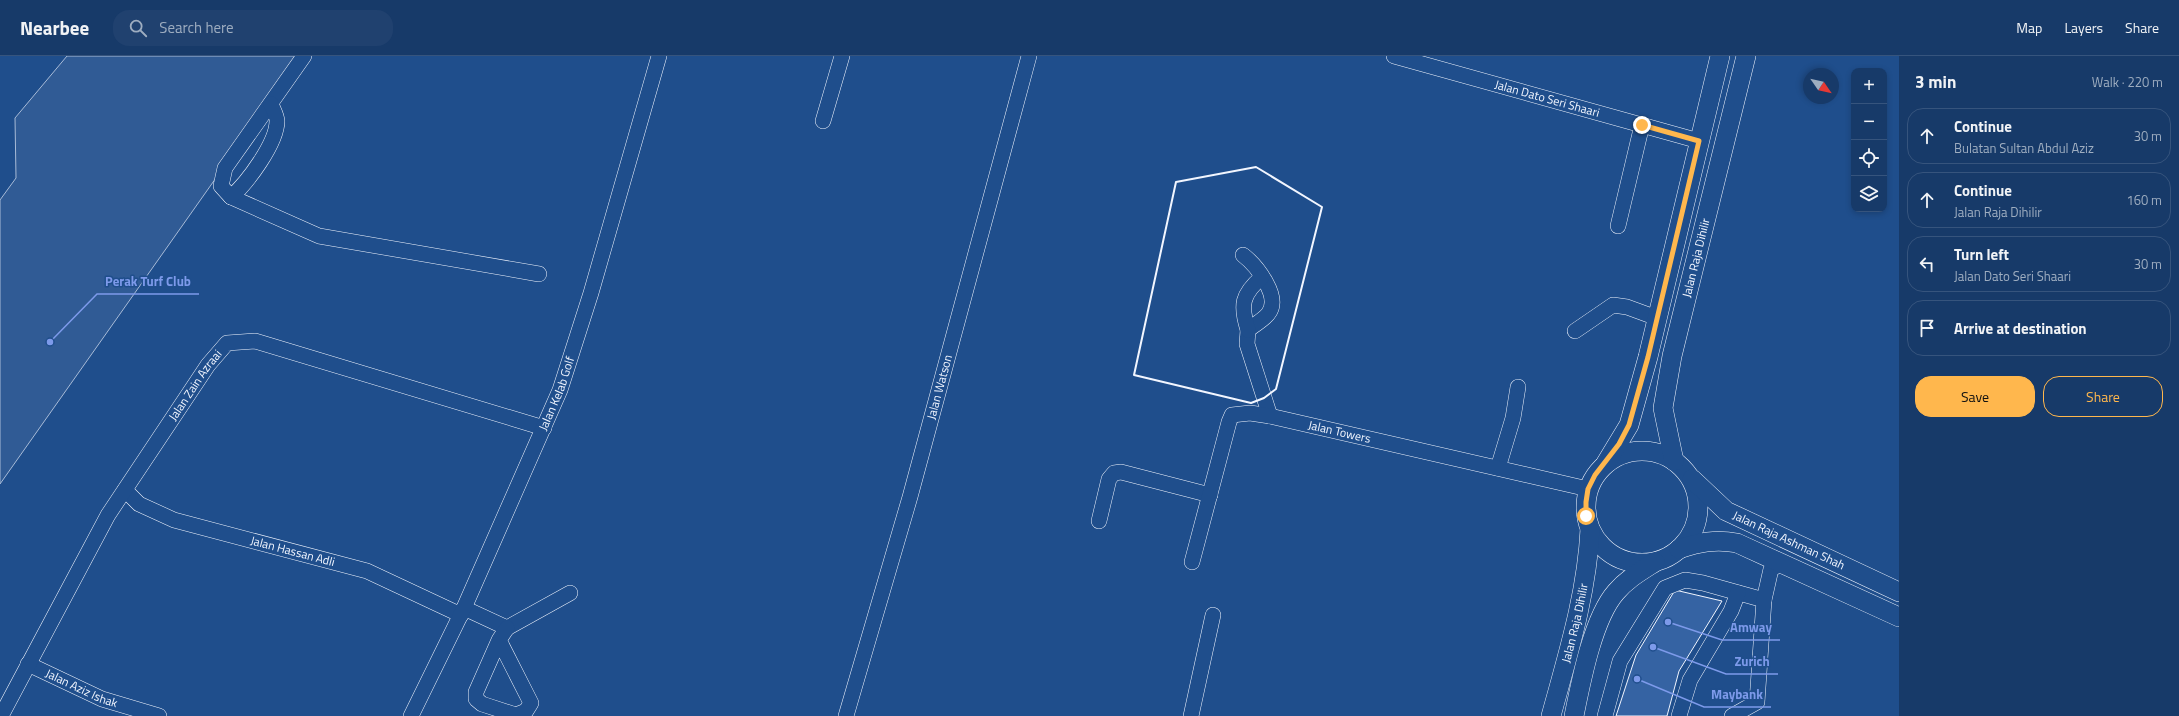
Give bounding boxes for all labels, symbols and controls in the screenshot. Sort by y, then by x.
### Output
search box [113,10,393,46]
text: Nearbee [20,13,89,42]
text: Search here [159,16,234,39]
icon: search [127,17,149,39]
text: Map [2016,17,2042,38]
text: Layers [2064,17,2103,38]
text: Share [2125,17,2159,38]
north arrow [1803,68,1839,104]
map controls [1851,68,1887,212]
button: + [1851,68,1887,104]
text: 3 min [1915,69,1956,95]
text: Walk · 220 m [2092,72,2163,92]
street label: Jalan Dato Seri Shaari [1493,75,1602,122]
button: − [1851,104,1887,140]
text: Continue [1954,115,2012,138]
route end [1633,116,1651,134]
icon: ahead [1916,125,1938,147]
text: 30 m [2134,126,2162,146]
text: Bulatan Sultan Abdul Aziz [1954,138,2094,158]
button: locate [1851,140,1887,176]
button: layers [1851,176,1887,212]
text: Continue [1954,179,2012,202]
icon: ahead [1916,189,1938,211]
text: 160 m [2126,190,2162,210]
text: Jalan Raja Dihilir [1954,202,2042,222]
street label: Jalan Raja Dihilir [1677,216,1715,299]
text: Turn left [1954,243,2009,266]
icon: left [1916,253,1938,275]
text: 30 m [2134,254,2162,274]
text: Jalan Dato Seri Shaari [1954,266,2071,286]
callout: Perak Turf Club [97,269,199,294]
text: Perak Turf Club [105,271,191,291]
icon: arrive [1916,317,1938,339]
text: Arrive at destination [1954,317,2087,340]
street label: Jalan Zain Azraai [163,345,226,424]
street label: Jalan Watson [921,352,957,422]
street label: Jalan Kelab Golf [533,354,579,434]
button: Save [1915,376,2035,417]
button: Share [2043,376,2163,417]
street label: Jalan Towers [1306,415,1373,448]
street label: Jalan Raja Ashman Shah [1730,505,1848,574]
route start [1577,507,1595,525]
street label: Jalan Hassan Adli [248,531,337,571]
street label: Jalan Raja Dihilir [1556,582,1593,665]
callout: Amway [1722,615,1780,640]
text: Amway [1730,617,1772,637]
callout: Zurich [1726,649,1778,674]
text: Zurich [1734,651,1770,671]
street label: Jalan Aziz Ishak [42,664,120,712]
callout: Maybank [1704,682,1771,707]
text: Maybank [1711,684,1763,704]

